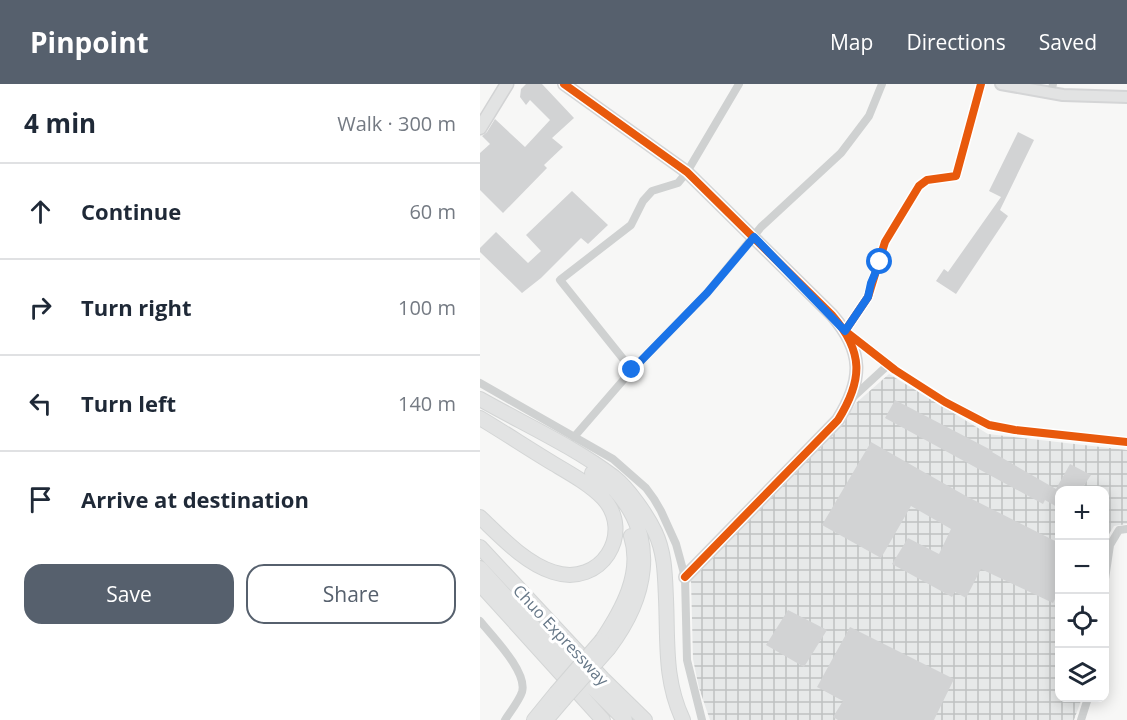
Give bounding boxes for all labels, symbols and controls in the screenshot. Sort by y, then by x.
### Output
text: Pinpoint [30,23,149,61]
text: Map [830,28,873,56]
text: Directions [906,28,1006,56]
text: Saved [1039,28,1097,56]
text: 4 min [24,105,96,141]
text: Walk · 300 m [337,110,456,137]
icon: ahead [24,195,57,228]
text: Continue [81,196,181,226]
text: 60 m [409,198,456,225]
route start [866,248,892,274]
icon: right [24,291,57,324]
text: Turn right [81,292,192,322]
text: 100 m [398,294,456,321]
route end [618,356,644,382]
icon: left [24,387,57,420]
text: Turn left [81,388,176,418]
text: 140 m [398,390,456,417]
icon: arrive [24,483,57,516]
text: Arrive at destination [81,484,309,514]
map controls [1055,486,1109,702]
button: + [1055,486,1109,540]
button: − [1055,540,1109,594]
button: Save [24,564,234,624]
button: Share [246,564,456,624]
street label: Chuo Expressway [508,580,614,691]
button: locate [1055,594,1109,648]
button: layers [1055,648,1109,702]

